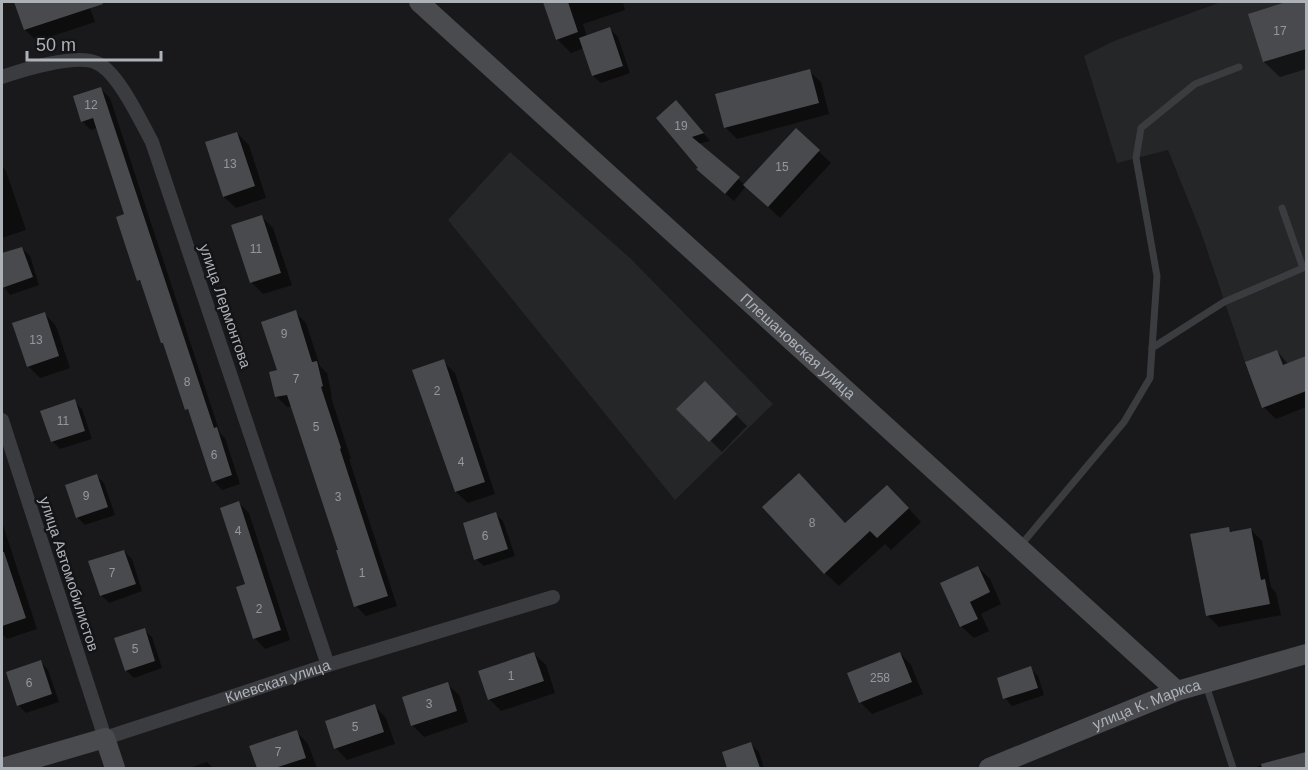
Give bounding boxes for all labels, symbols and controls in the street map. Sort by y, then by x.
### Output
scale bar [27,24,160,62]
house number: 17 [1273,24,1287,38]
text: 50 m [36,35,76,55]
house number: 12 [84,98,98,112]
house number: 19 [674,119,688,133]
house number: 13 [223,157,237,171]
house number: 15 [775,160,789,174]
street label: улица Лермонтова [196,242,255,371]
house number: 11 [250,242,263,256]
street label: Плешановская улица [737,290,860,403]
house number: 9 [281,327,288,341]
house number: 13 [29,333,43,347]
house number: 7 [293,372,300,386]
house number: 8 [184,375,191,389]
house number: 2 [434,384,441,398]
house number: 11 [57,414,70,428]
house number: 5 [313,420,320,434]
house number: 6 [211,448,218,462]
house number: 4 [458,455,465,469]
house number: 9 [83,489,90,503]
house number: 3 [335,490,342,504]
street label: улица Автомобилистов [36,494,102,653]
house number: 8 [809,516,816,530]
house number: 4 [235,524,242,538]
house number: 6 [482,529,489,543]
house number: 7 [109,566,116,580]
house number: 1 [359,566,366,580]
house number: 2 [256,602,263,616]
house number: 5 [132,642,139,656]
street label: Киевская улица [223,656,333,706]
house number: 1 [508,669,515,683]
house number: 258 [870,671,890,685]
house number: 6 [26,676,33,690]
street label: улица К. Маркса [1090,676,1203,733]
house number: 3 [426,697,433,711]
house number: 5 [352,720,359,734]
house number: 7 [275,745,282,759]

